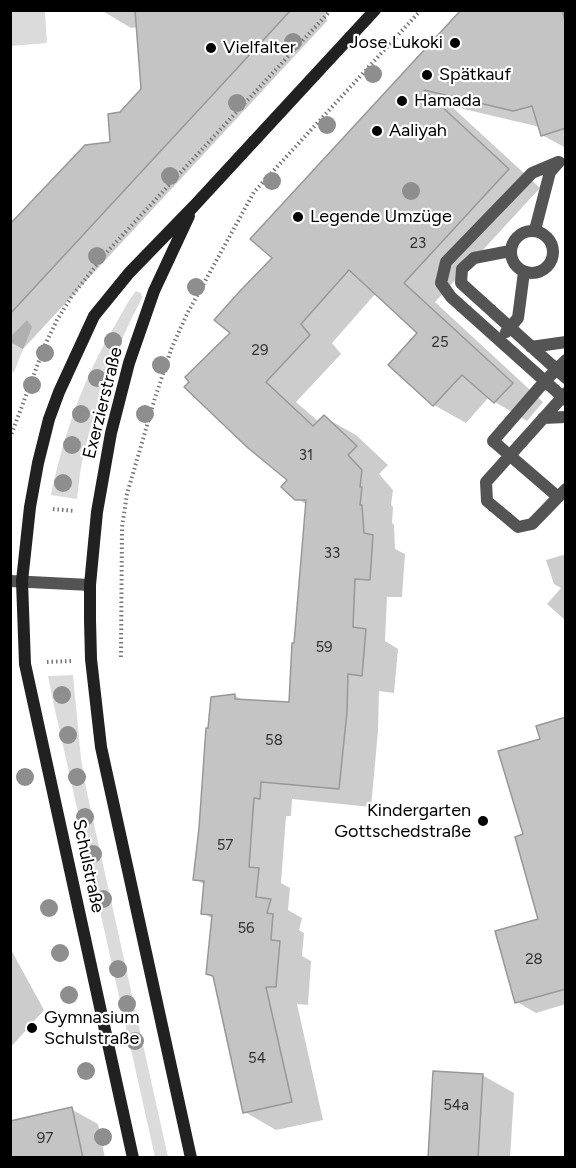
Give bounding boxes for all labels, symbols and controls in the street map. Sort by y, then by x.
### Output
place label: Jose Lukoki [349,32,443,54]
marker: Jose Lukoki [448,36,462,50]
place label: Vielfalter [223,37,296,59]
marker: Vielfalter [204,41,218,55]
place label: Spätkauf [439,64,511,86]
marker: Spätkauf [420,68,434,82]
place label: Hamada [414,90,481,112]
marker: Hamada [395,94,409,108]
place label: Aaliyah [389,120,447,142]
marker: Aaliyah [370,124,384,138]
place label: Legende Umzüge [310,206,452,228]
marker: Legende Umzüge [291,210,305,224]
house number: 23 [410,235,426,253]
house number: 25 [431,334,449,352]
house number: 29 [252,342,268,360]
street label: Exerzierstraße [79,345,127,461]
house number: 31 [299,447,313,465]
house number: 33 [324,545,340,563]
house number: 59 [315,639,333,657]
house number: 58 [265,732,283,750]
place label: Kindergarten Gottschedstraße [334,800,471,842]
marker: Kindergarten Gottschedstraße [476,814,490,828]
street label: Schulstraße [68,817,108,915]
house number: 57 [217,837,233,855]
house number: 56 [237,920,255,938]
house number: 28 [525,951,543,969]
place label: Gymnasium Schulstraße [44,1007,140,1050]
marker: Gymnasium Schulstraße [25,1021,39,1035]
house number: 54 [248,1050,266,1068]
house number: 54a [443,1097,469,1115]
house number: 97 [37,1130,53,1148]

